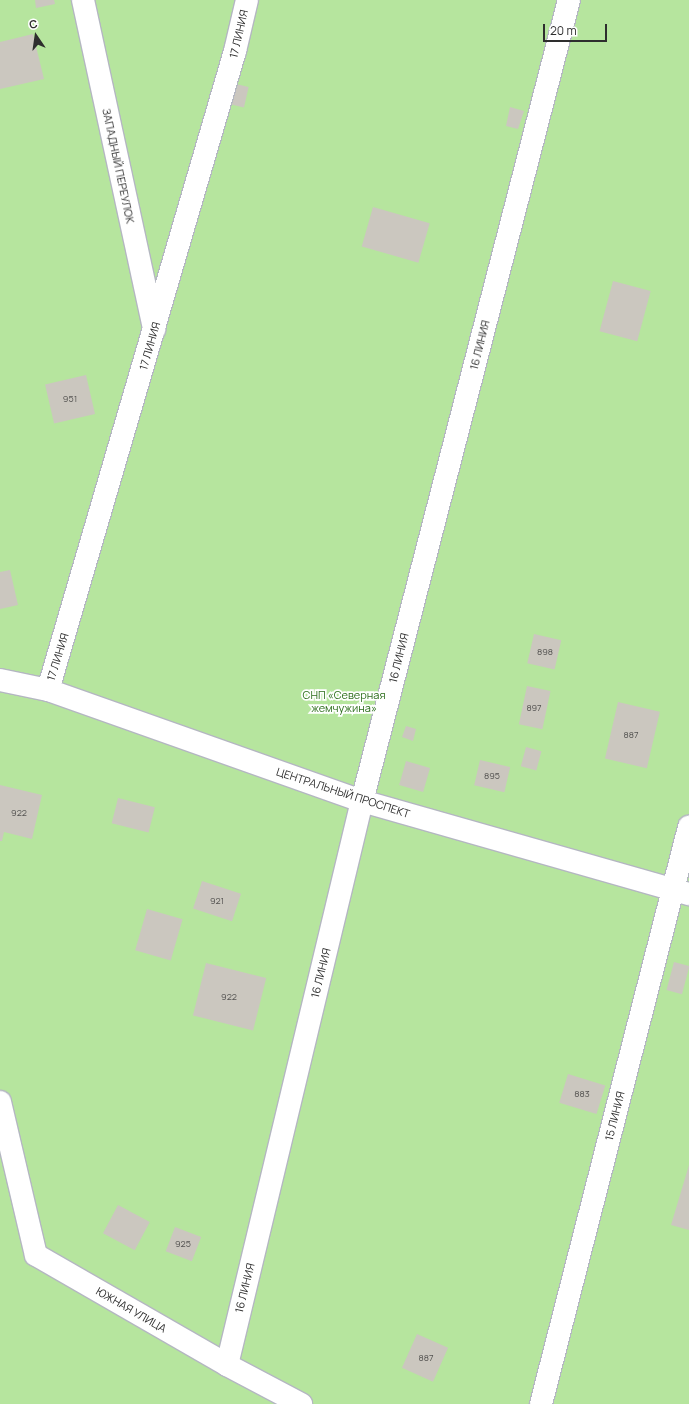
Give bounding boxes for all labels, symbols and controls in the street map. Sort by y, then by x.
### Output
street label: 17 ЛИНИЯ [227,9,251,59]
north arrow [16,16,56,56]
text: С [28,16,39,32]
scale bar [545,16,609,42]
text: 20 m [550,22,577,39]
street label: ЗАПАДНЫЙ ПЕРЕУЛОК [99,107,137,225]
street label: 16 ЛИНИЯ [467,319,493,371]
street label: 17 ЛИНИЯ [137,321,163,371]
house number: 951 [63,394,77,404]
street label: 17 ЛИНИЯ [44,632,72,682]
street label: 16 ЛИНИЯ [386,632,412,684]
house number: 898 [537,647,553,657]
park label: СНП «Северная жемчужина» [303,689,385,715]
house number: 897 [526,703,542,713]
house number: 887 [624,730,638,740]
street label: ЦЕНТРАЛЬНЫЙ ПРОСПЕКТ [275,765,411,821]
house number: 895 [484,771,500,781]
house number: 922 [11,808,27,818]
house number: 921 [210,896,224,906]
street label: 16 ЛИНИЯ [308,947,334,999]
house number: 922 [221,992,237,1002]
house number: 883 [574,1089,590,1099]
street label: 15 ЛИНИЯ [603,1090,627,1142]
house number: 925 [175,1239,191,1249]
street label: 16 ЛИНИЯ [232,1262,258,1314]
street label: ЮЖНАЯ УЛИЦА [93,1285,169,1335]
house number: 887 [419,1353,433,1363]

